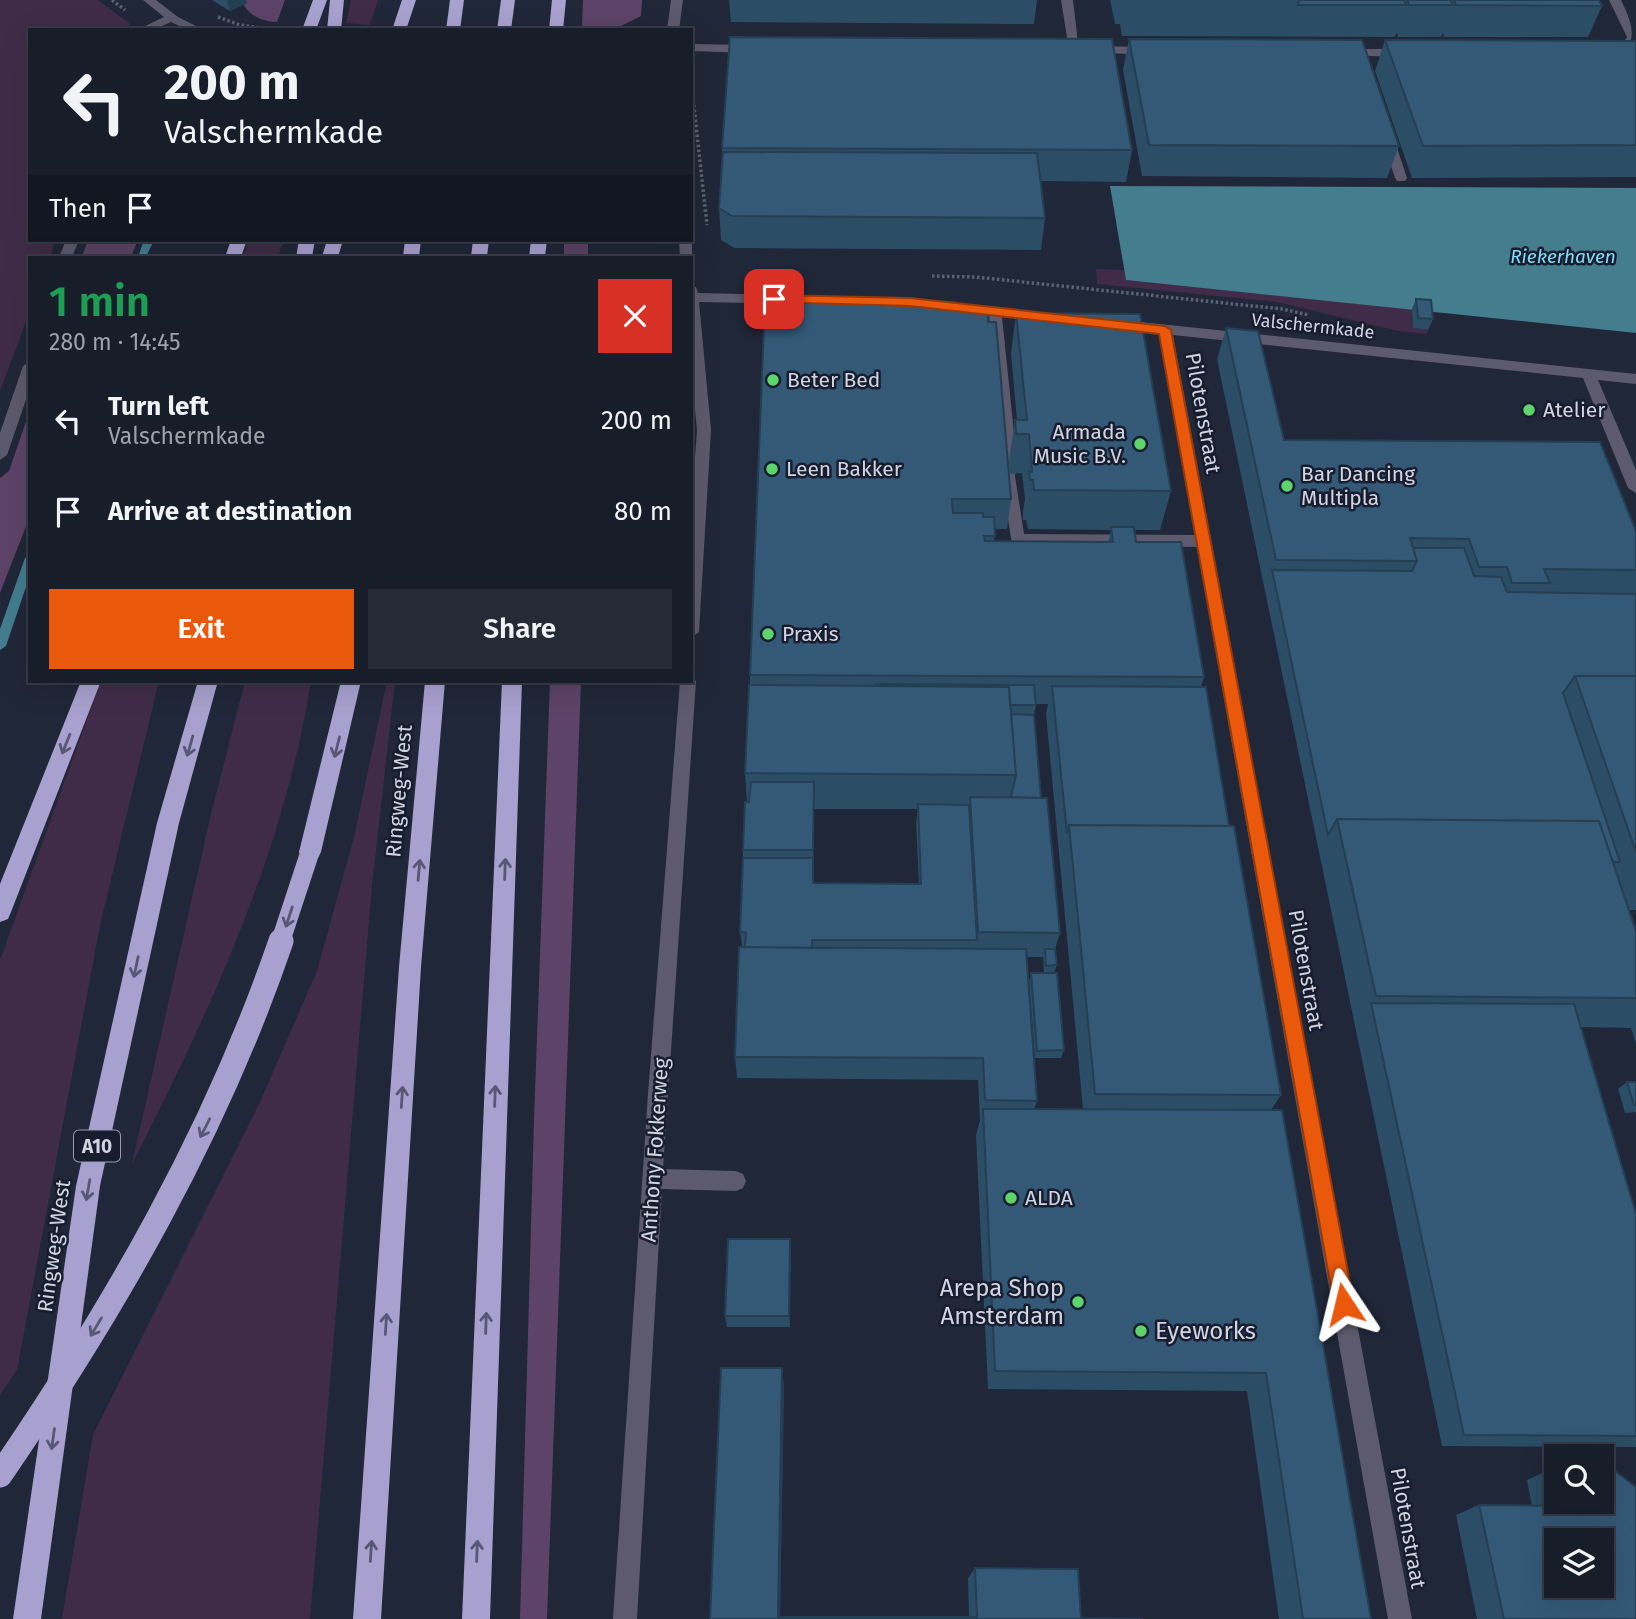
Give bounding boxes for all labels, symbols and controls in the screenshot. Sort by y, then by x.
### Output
text: 200 m [164,53,300,112]
icon: left [49,56,140,147]
text: Valschermkade [164,113,383,151]
icon: arrive [121,189,159,227]
text: Then [49,193,107,224]
water label: Riekerhaven [1510,245,1616,268]
pin [744,269,804,329]
text: 1 min [49,277,150,327]
button: close [598,279,672,353]
icon: arrive [755,280,793,318]
street label: Valschermkade [1251,309,1375,343]
text: 280 m · 14:45 [49,328,181,356]
street label: Pilotenstraat [1180,350,1227,476]
place label: Beter Bed [787,367,880,393]
marker: Beter Bed [765,372,781,388]
text: Turn left [108,391,209,422]
place label: Atelier [1543,397,1605,423]
icon: left [49,402,87,440]
marker: Atelier [1521,402,1537,418]
text: 200 m [601,405,672,436]
place label: Armada Music B.V. [1034,419,1126,469]
text: Valschermkade [108,422,265,450]
marker: Armada Music B.V. [1132,436,1148,452]
place label: Leen Bakker [786,456,902,482]
marker: Leen Bakker [764,461,780,477]
place label: Bar Dancing Multipla [1301,461,1415,511]
marker: Bar Dancing Multipla [1279,478,1295,494]
icon: arrive [49,493,87,531]
text: Arrive at destination [108,496,352,527]
text: 80 m [614,496,672,527]
button: Exit [49,589,354,669]
button: Share [368,589,672,669]
place label: Praxis [782,621,839,647]
marker: Praxis [760,626,776,642]
street label: Ringweg-West [380,723,418,859]
one-way arrow [59,733,72,755]
one-way arrow [182,735,195,757]
one-way arrow [330,736,343,758]
one-way arrow [498,858,511,881]
one-way arrow [413,859,426,882]
one-way arrow [282,905,295,927]
street label: Pilotenstraat [1283,907,1330,1033]
one-way arrow [129,955,142,978]
street label: Anthony Fokkerweg [636,1057,674,1243]
one-way arrow [489,1085,502,1108]
one-way arrow [395,1086,408,1109]
one-way arrow [197,1117,211,1138]
road number: A10 [74,1130,120,1162]
street label: Ringweg-West [32,1178,76,1314]
one-way arrow [81,1178,94,1201]
place label: ALDA [1025,1185,1073,1211]
marker: ALDA [1003,1190,1019,1206]
position arrow [1307,1267,1381,1341]
place label: Arepa Shop Amsterdam [940,1274,1064,1330]
marker: Arepa Shop Amsterdam [1070,1294,1086,1310]
one-way arrow [480,1312,493,1335]
one-way arrow [380,1313,393,1336]
one-way arrow [88,1317,102,1337]
place label: Eyeworks [1155,1317,1256,1345]
marker: Eyeworks [1133,1323,1149,1339]
one-way arrow [46,1427,59,1450]
map controls [1544,1444,1614,1598]
button: search [1544,1444,1614,1514]
street label: Pilotenstraat [1385,1465,1432,1591]
button: layers [1544,1528,1614,1598]
one-way arrow [365,1540,378,1563]
one-way arrow [471,1540,484,1563]

